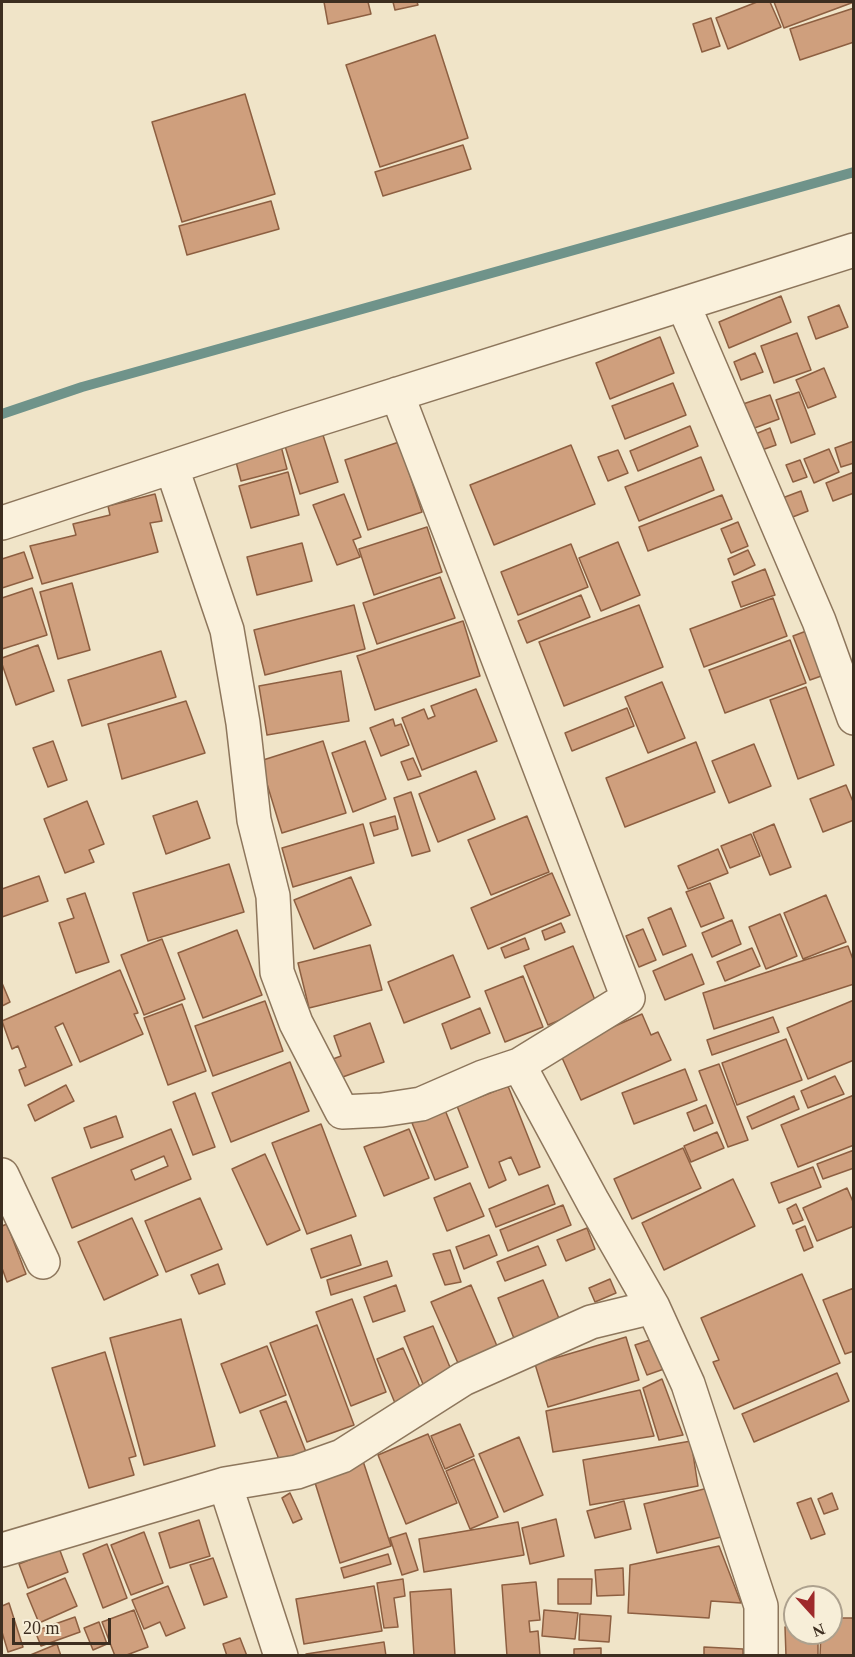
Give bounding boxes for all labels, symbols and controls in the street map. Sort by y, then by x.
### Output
north arrow [783,1585,843,1645]
scale bar [15,1606,114,1644]
text: 20 m [23,1618,60,1638]
text: N [810,1620,827,1640]

